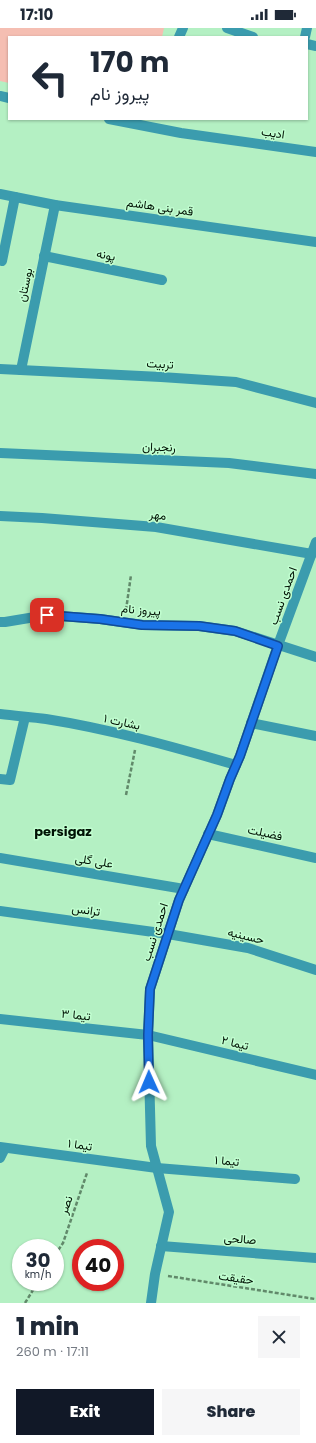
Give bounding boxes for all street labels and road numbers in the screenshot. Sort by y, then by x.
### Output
street label: ادیب [260,122,286,143]
street label: قمر بنی هاشم [126,193,195,220]
street label: پونه [95,244,117,265]
street label: بوستان [13,266,36,303]
street label: تربیت [146,354,174,373]
street label: رنجبران [142,437,176,456]
street label: مهر [148,505,168,524]
street label: احمدی نسب [264,565,301,627]
street label: پیروز نام [121,599,162,620]
street label: بشارت ۱ [102,709,142,734]
street label: فضیلت [246,821,284,844]
street label: علی گلی [74,849,114,872]
street label: ترانس [71,899,102,920]
street label: احمدی نسب [137,900,172,963]
street label: حسینیه [226,923,266,948]
street label: تیما ۳ [61,1005,92,1025]
street label: تیما ۲ [220,1031,251,1054]
street label: تیما ۱ [67,1134,94,1155]
street label: ۱ تیما [214,1151,240,1170]
street label: نصر [54,1193,77,1217]
street label: صالحی [223,1229,257,1248]
street label: حقیقت [217,1267,255,1288]

